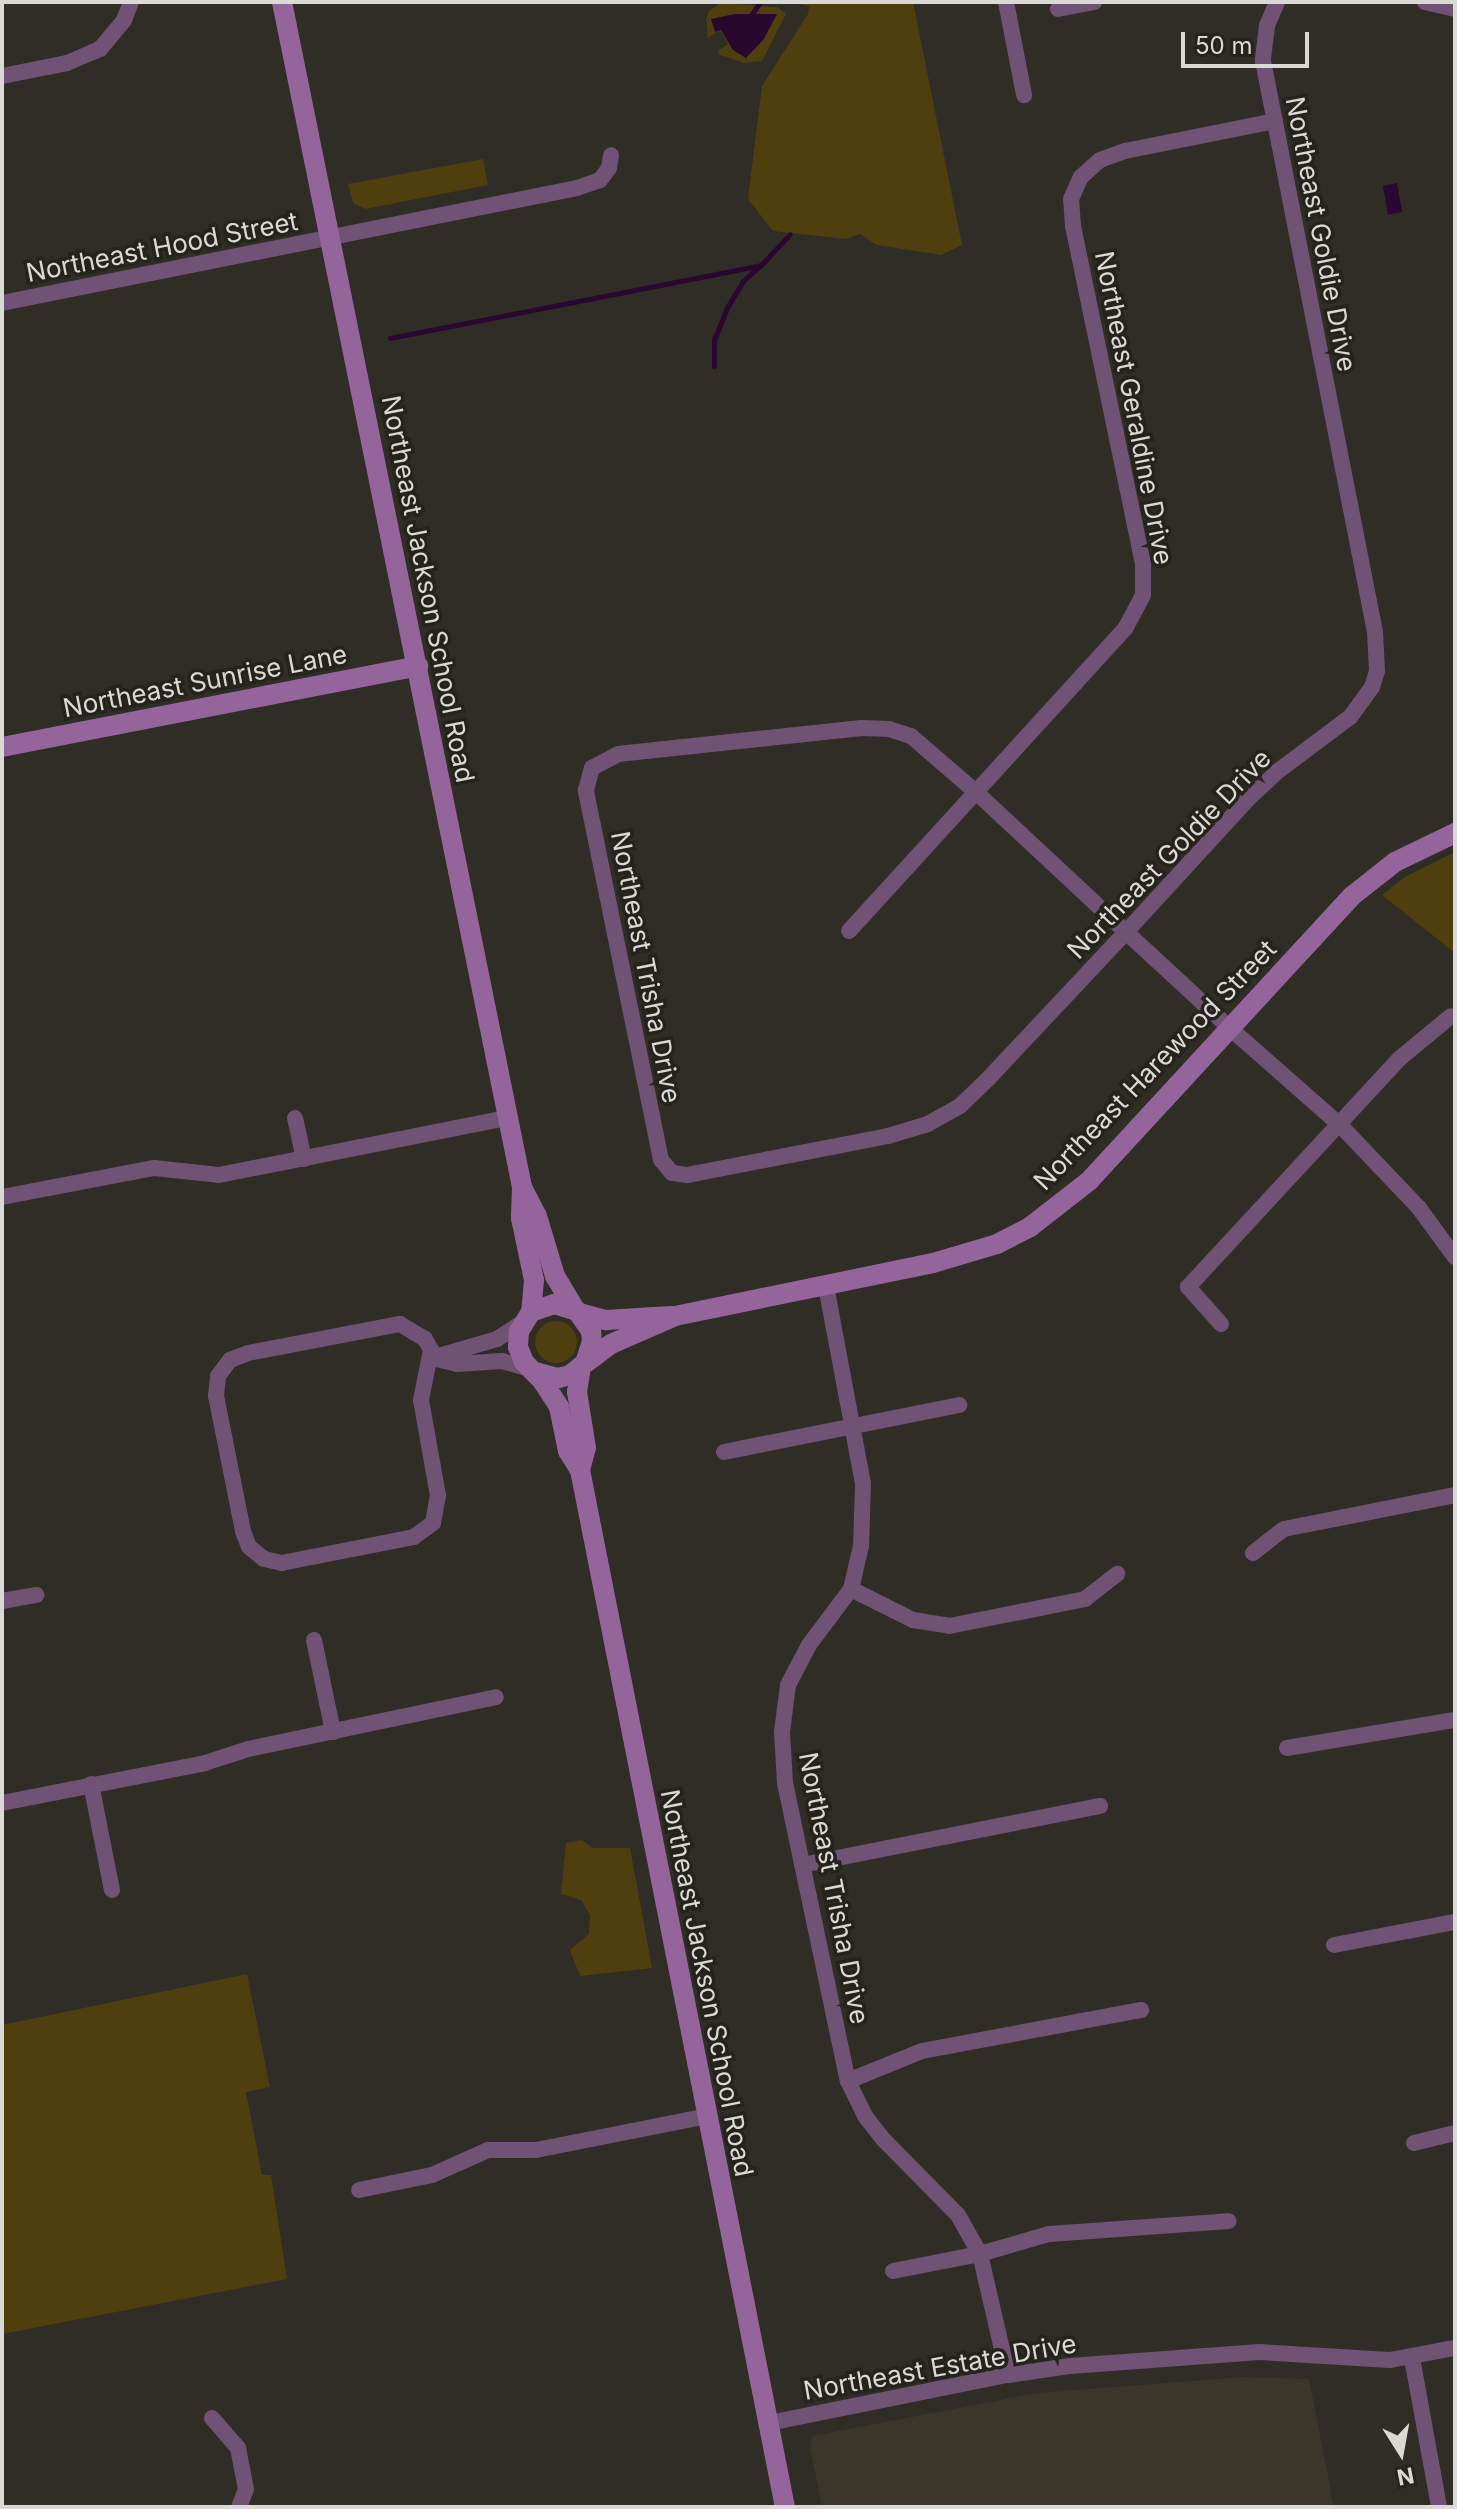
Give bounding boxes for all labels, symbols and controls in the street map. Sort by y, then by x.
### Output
scale bar [1185,16,1313,66]
text: 50 m [1195,31,1253,60]
street label: Northeast Goldie Drive [1279,94,1363,374]
street label: Northeast Hood Street [24,205,300,289]
street label: Northeast Geraldine Drive [1088,249,1180,567]
street label: Northeast Jackson School Road [375,393,481,785]
street label: Northeast Sunrise Lane [60,638,350,724]
street label: Northeast Goldie Drive [1061,743,1277,965]
street label: Northeast Trisha Drive [604,828,688,1106]
street label: Northeast Harewood Street [1027,934,1283,1196]
street label: Northeast Trisha Drive [792,1749,876,2027]
street label: Northeast Jackson School Road [654,1787,760,2179]
street label: Northeast Estate Drive [801,2328,1079,2406]
north arrow [1361,2413,1441,2493]
text: N [1395,2462,1416,2491]

